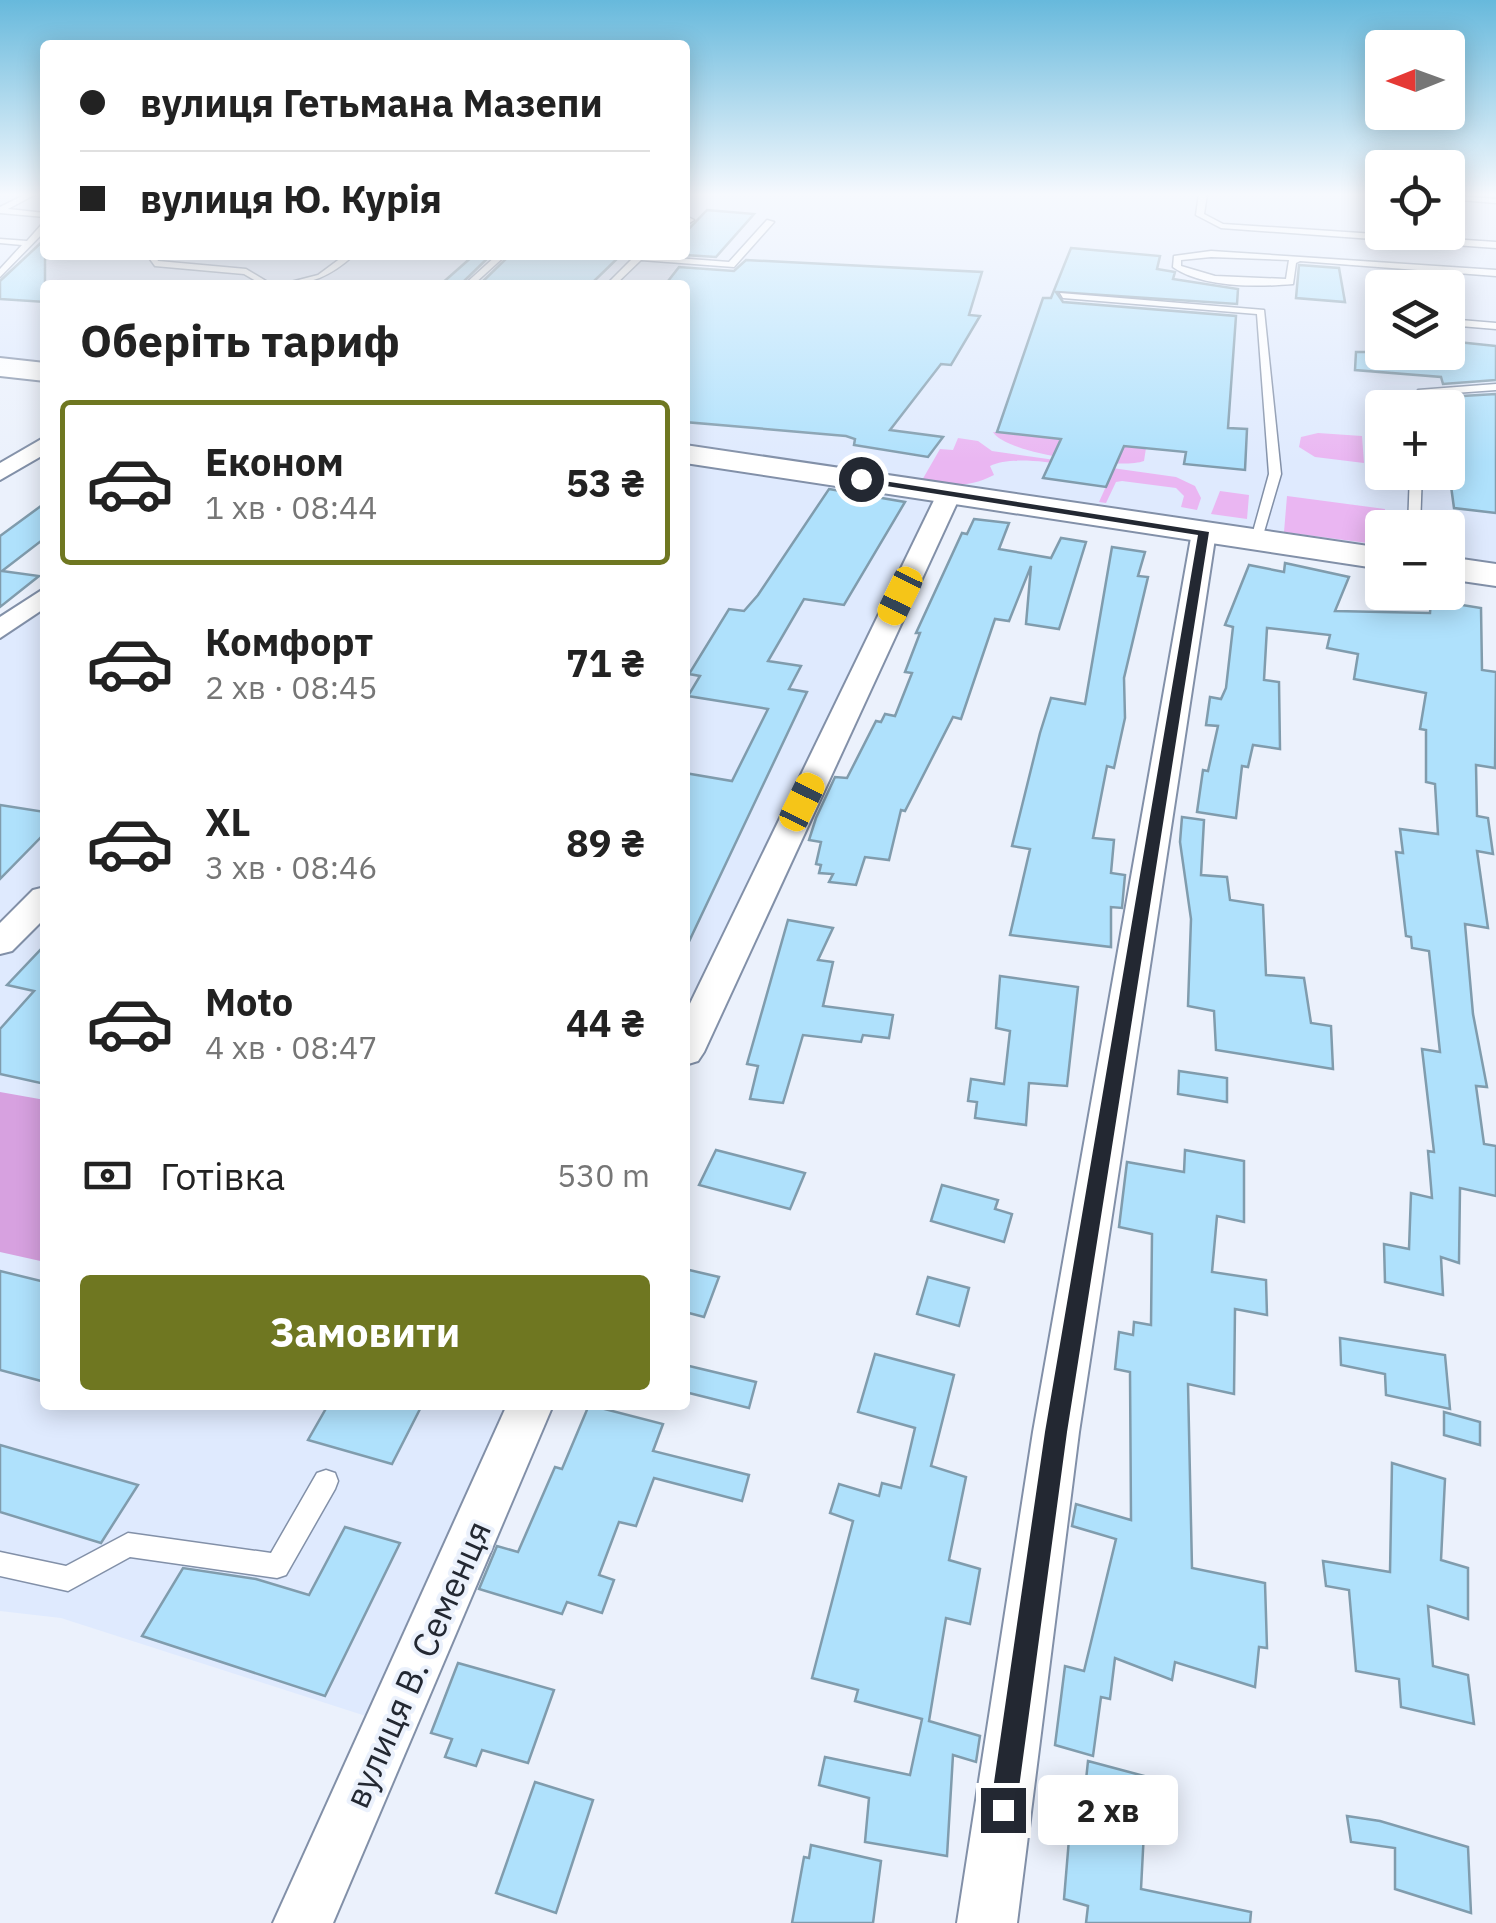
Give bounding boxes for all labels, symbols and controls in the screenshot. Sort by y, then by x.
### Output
north arrow [1365,30,1465,130]
map controls [1365,30,1465,610]
text: вулиця Гетьмана Мазепи [140,78,603,127]
button: locate [1365,150,1465,250]
text: вулиця Ю. Курія [140,174,442,223]
button: layers [1365,270,1465,370]
text: Оберіть тариф [80,311,400,369]
button: + [1365,390,1465,490]
text: Економ [205,437,344,486]
icon: car [85,438,175,528]
route start [839,457,884,502]
text: 53 ₴ [566,458,645,507]
text: 1 хв · 08:44 [205,486,378,528]
button: − [1365,510,1465,610]
car [873,562,927,630]
text: Комфорт [205,617,373,666]
icon: car [85,618,175,708]
text: 71 ₴ [566,638,645,687]
text: 2 хв · 08:45 [205,666,378,708]
car [775,768,829,836]
text: XL [205,797,251,846]
icon: car [85,798,175,888]
text: 89 ₴ [566,818,645,867]
text: 3 хв · 08:46 [205,846,378,888]
text: Moto [205,977,293,1026]
icon: car [85,978,175,1068]
text: 44 ₴ [566,998,645,1047]
text: 4 хв · 08:47 [205,1026,378,1068]
icon: cash [80,1148,135,1203]
text: Готівка [160,1151,285,1200]
text: 530 m [557,1154,650,1196]
button: Замовити [80,1275,650,1390]
street label: вулиця В. Семенця [333,1513,501,1815]
callout: 2 хв [1038,1775,1178,1845]
route end [981,1788,1026,1833]
text: 2 хв [1076,1789,1140,1831]

